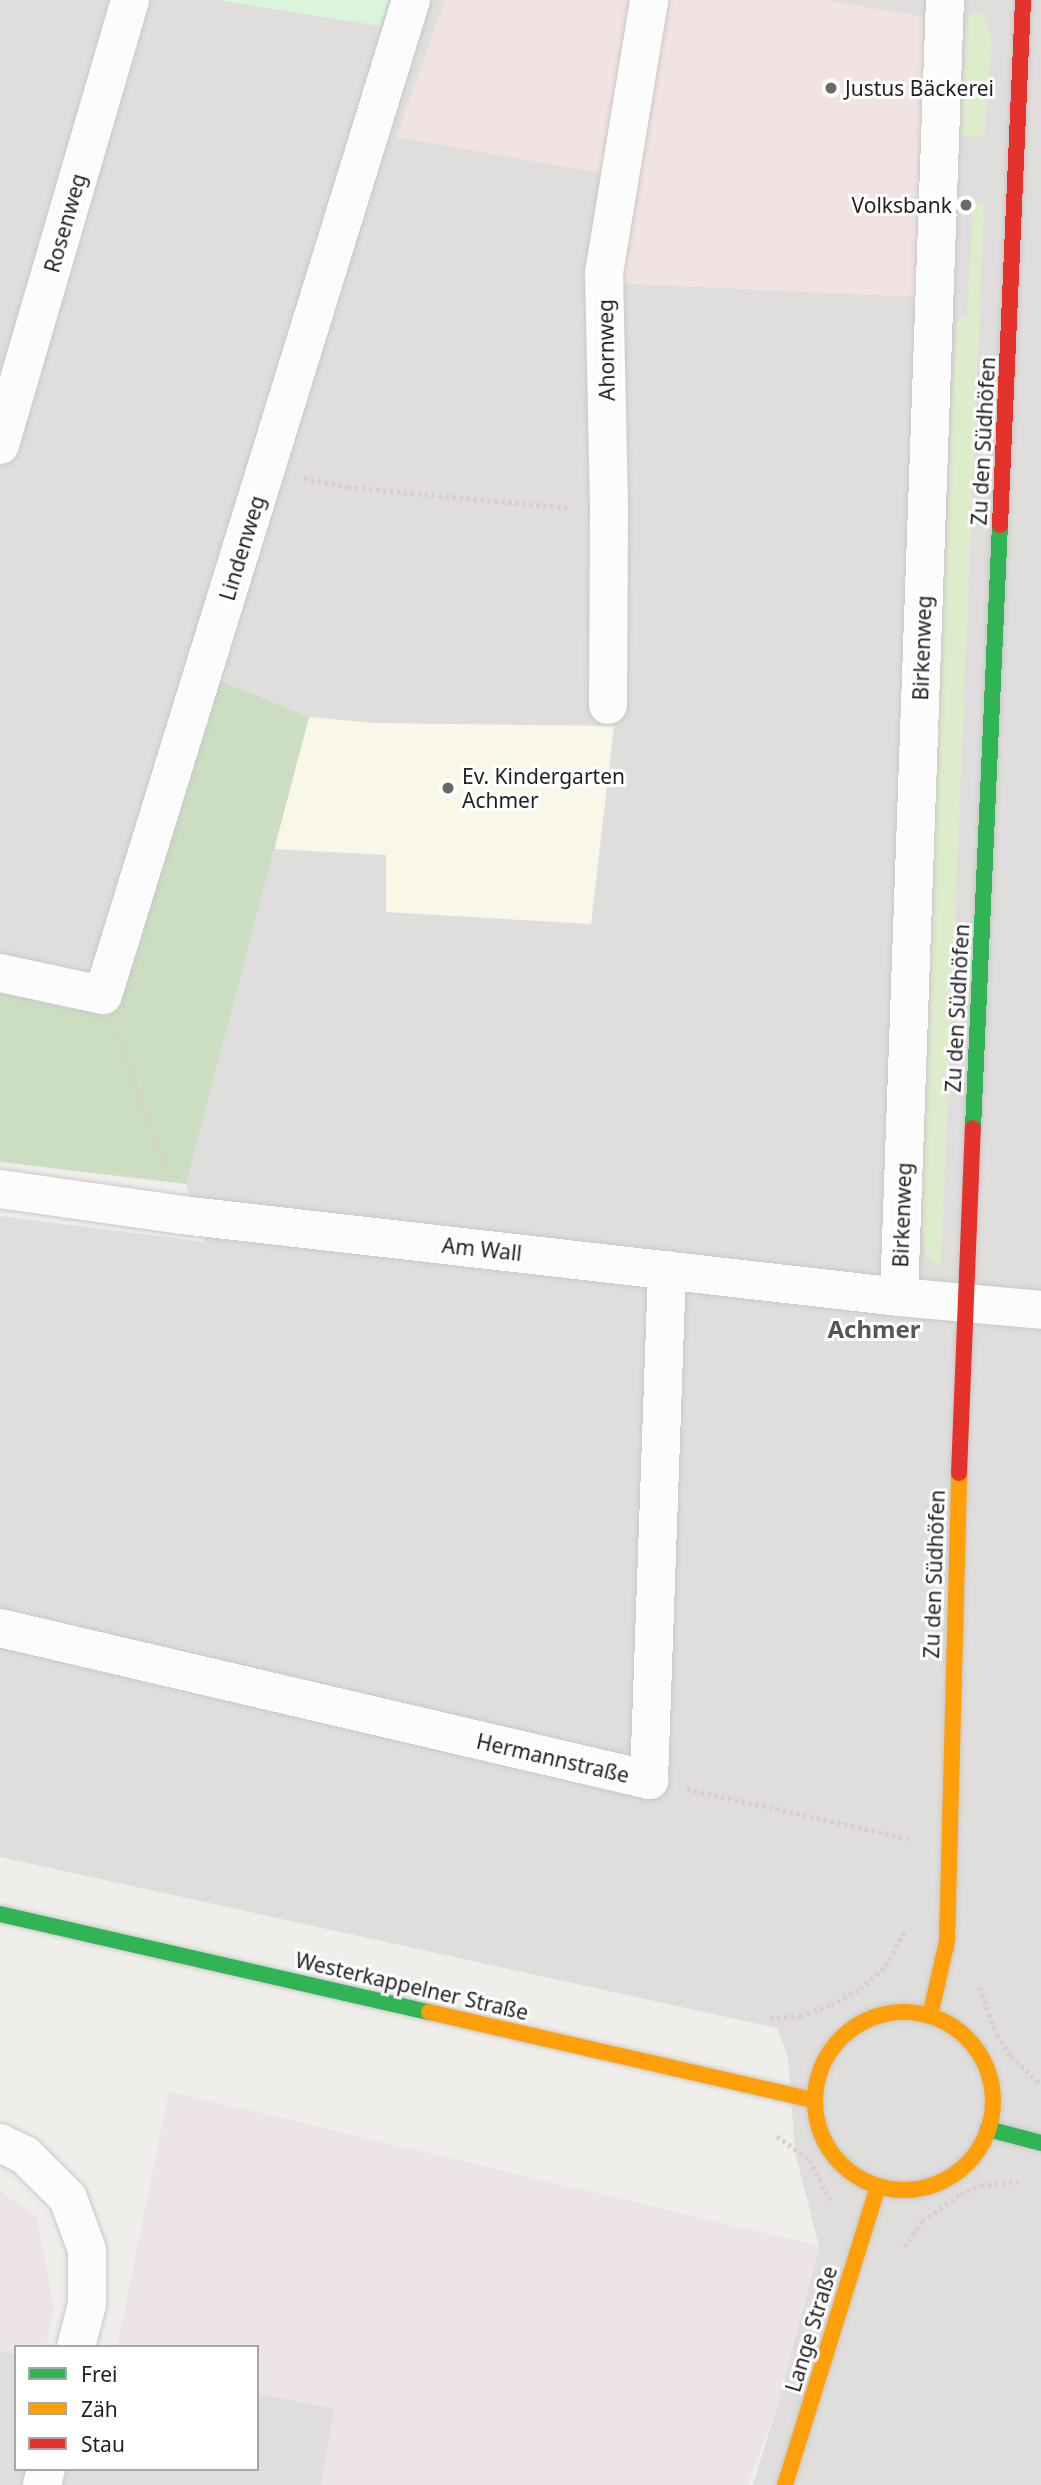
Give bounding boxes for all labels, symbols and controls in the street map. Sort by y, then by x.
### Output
place label: Justus Bäckerei [845,75,994,101]
marker: Justus Bäckerei [823,80,839,96]
street label: Rosenweg [39,171,91,275]
place label: Volksbank [852,192,952,218]
marker: Volksbank [958,197,974,213]
street label: Ahornweg [593,299,619,401]
street label: Zu den Südhöfen [966,356,1000,526]
street label: Lindenweg [214,492,270,604]
street label: Birkenweg [908,595,936,701]
place label: Ev. Kindergarten Achmer [462,763,625,813]
marker: Ev. Kindergarten Achmer [440,780,456,796]
street label: Zu den Südhöfen [940,923,974,1093]
street label: Birkenweg [888,1162,916,1268]
street label: Am Wall [441,1232,523,1266]
district label: Achmer [827,1315,921,1343]
street label: Zu den Südhöfen [918,1489,950,1659]
street label: Hermannstraße [474,1728,632,1788]
street label: Westerkappelner Straße [293,1947,531,2025]
street label: Lange Straße [780,2263,842,2395]
legend [14,2345,259,2471]
text: Frei [81,2360,117,2388]
text: Zäh [81,2395,118,2423]
text: Stau [81,2430,125,2458]

